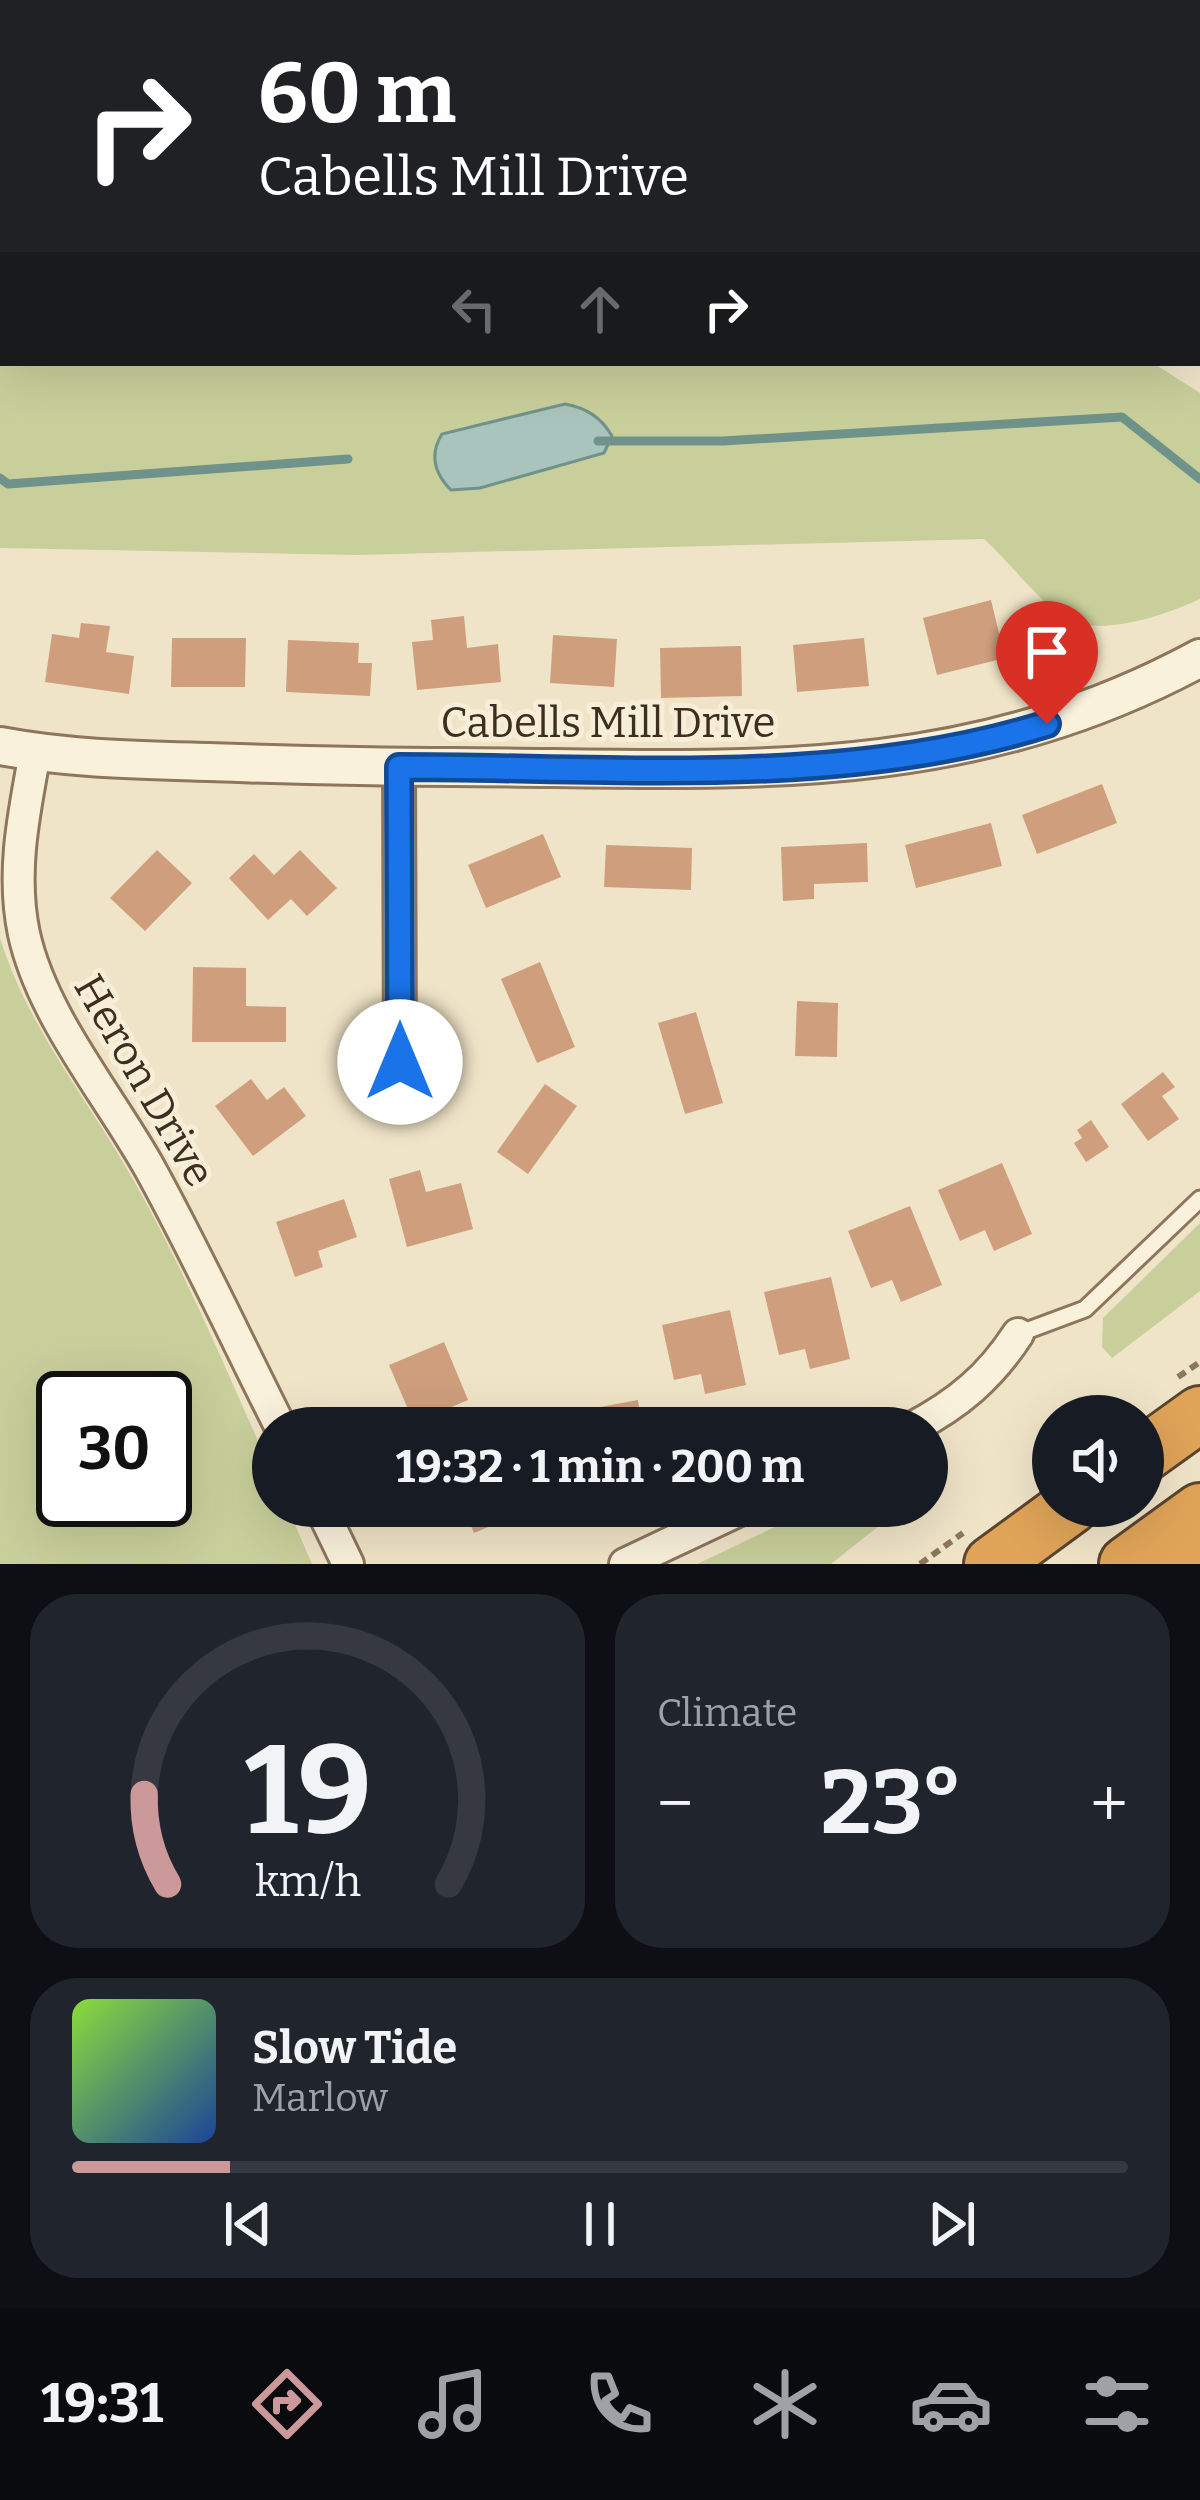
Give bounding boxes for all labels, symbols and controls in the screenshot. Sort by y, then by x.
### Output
text: 60 m [258,43,456,144]
icon: right [60,48,216,204]
text: Cabells Mill Drive [258,145,689,209]
icon: left [441,276,507,342]
icon: ahead [567,276,633,342]
icon: right [693,276,759,342]
pin [996,601,1098,724]
icon: arrive [1014,619,1080,685]
street label: Cabells Mill Drive [440,698,776,748]
street label: Heron Drive [63,966,225,1195]
position arrow [337,999,463,1125]
speed limit sign: 30 [36,1371,192,1527]
map controls [1032,1395,1164,1527]
button: sound [1032,1395,1164,1527]
text: 19:32 · 1 min · 200 m [396,1440,804,1494]
text: Climate [657,1690,797,1736]
text: 19 [244,1716,371,1866]
text: 23° [821,1749,963,1857]
text: − [657,1764,693,1843]
text: + [1090,1764,1128,1843]
text: km/h [254,1856,361,1907]
text: Slow Tide [252,2021,457,2075]
text: Marlow [252,2075,388,2121]
icon: previous [215,2191,281,2257]
icon: pause [567,2191,633,2257]
icon: next [919,2191,985,2257]
icon: directions [245,2362,329,2446]
icon: music [411,2362,495,2446]
icon: phone [577,2362,661,2446]
icon: climate [743,2362,827,2446]
icon: car [909,2362,993,2446]
icon: filters [1075,2362,1159,2446]
text: 19:31 [41,2372,163,2436]

